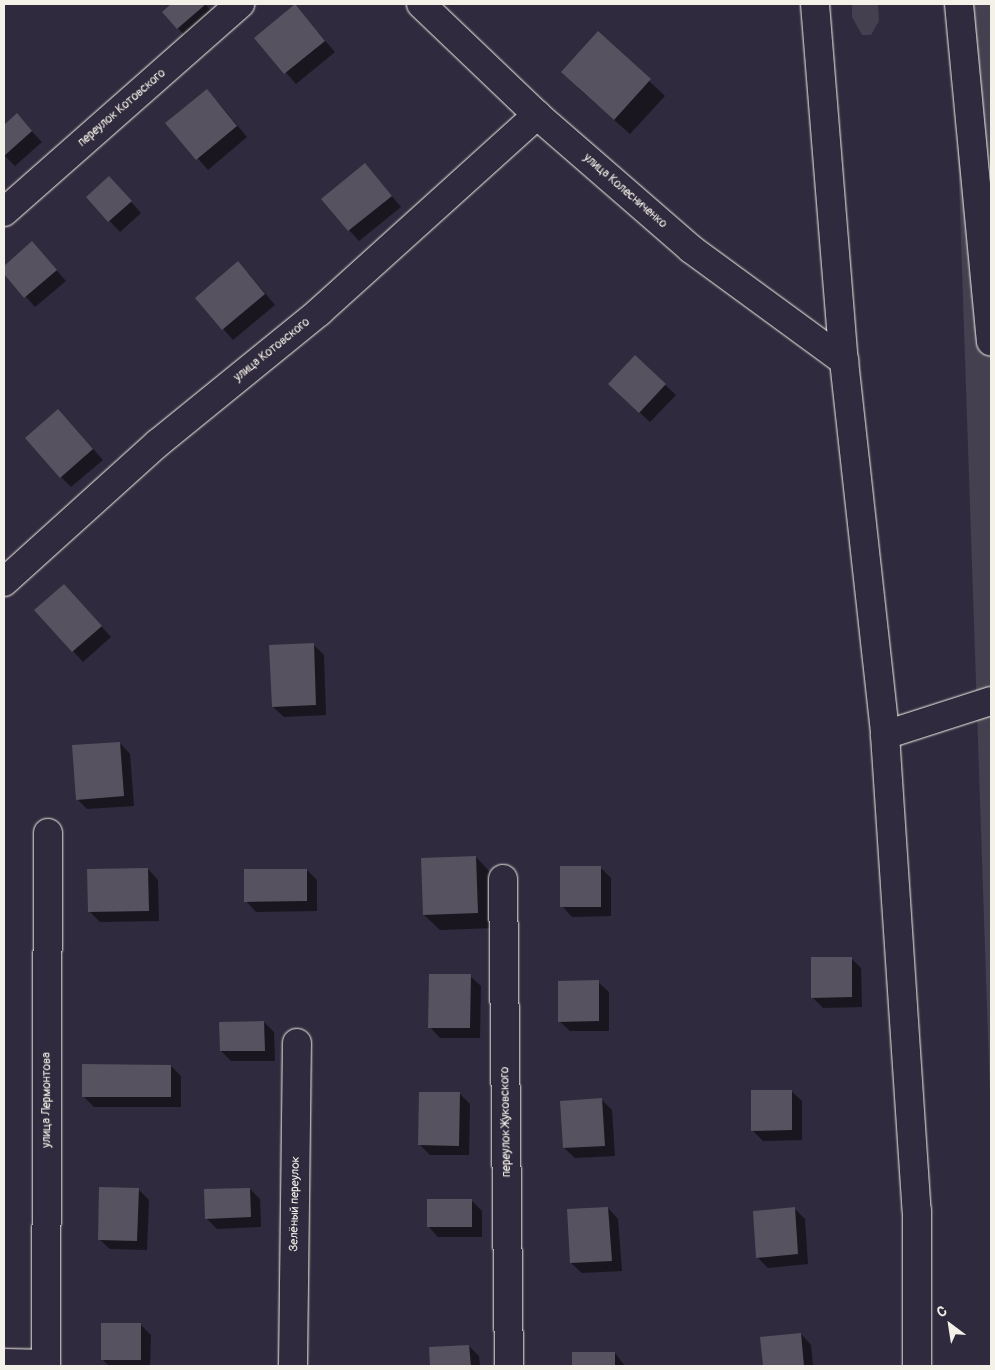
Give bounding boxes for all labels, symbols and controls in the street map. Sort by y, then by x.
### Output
street label: переулок Котовского [75,66,169,150]
street label: улица Колесниченко [580,151,670,231]
street label: улица Котовского [231,315,313,385]
street label: улица Лермонтова [40,1052,54,1148]
street label: переулок Жуковского [498,1067,514,1177]
street label: Зелёный переулок [287,1156,303,1252]
north arrow [925,1300,975,1350]
text: С [934,1302,950,1321]

